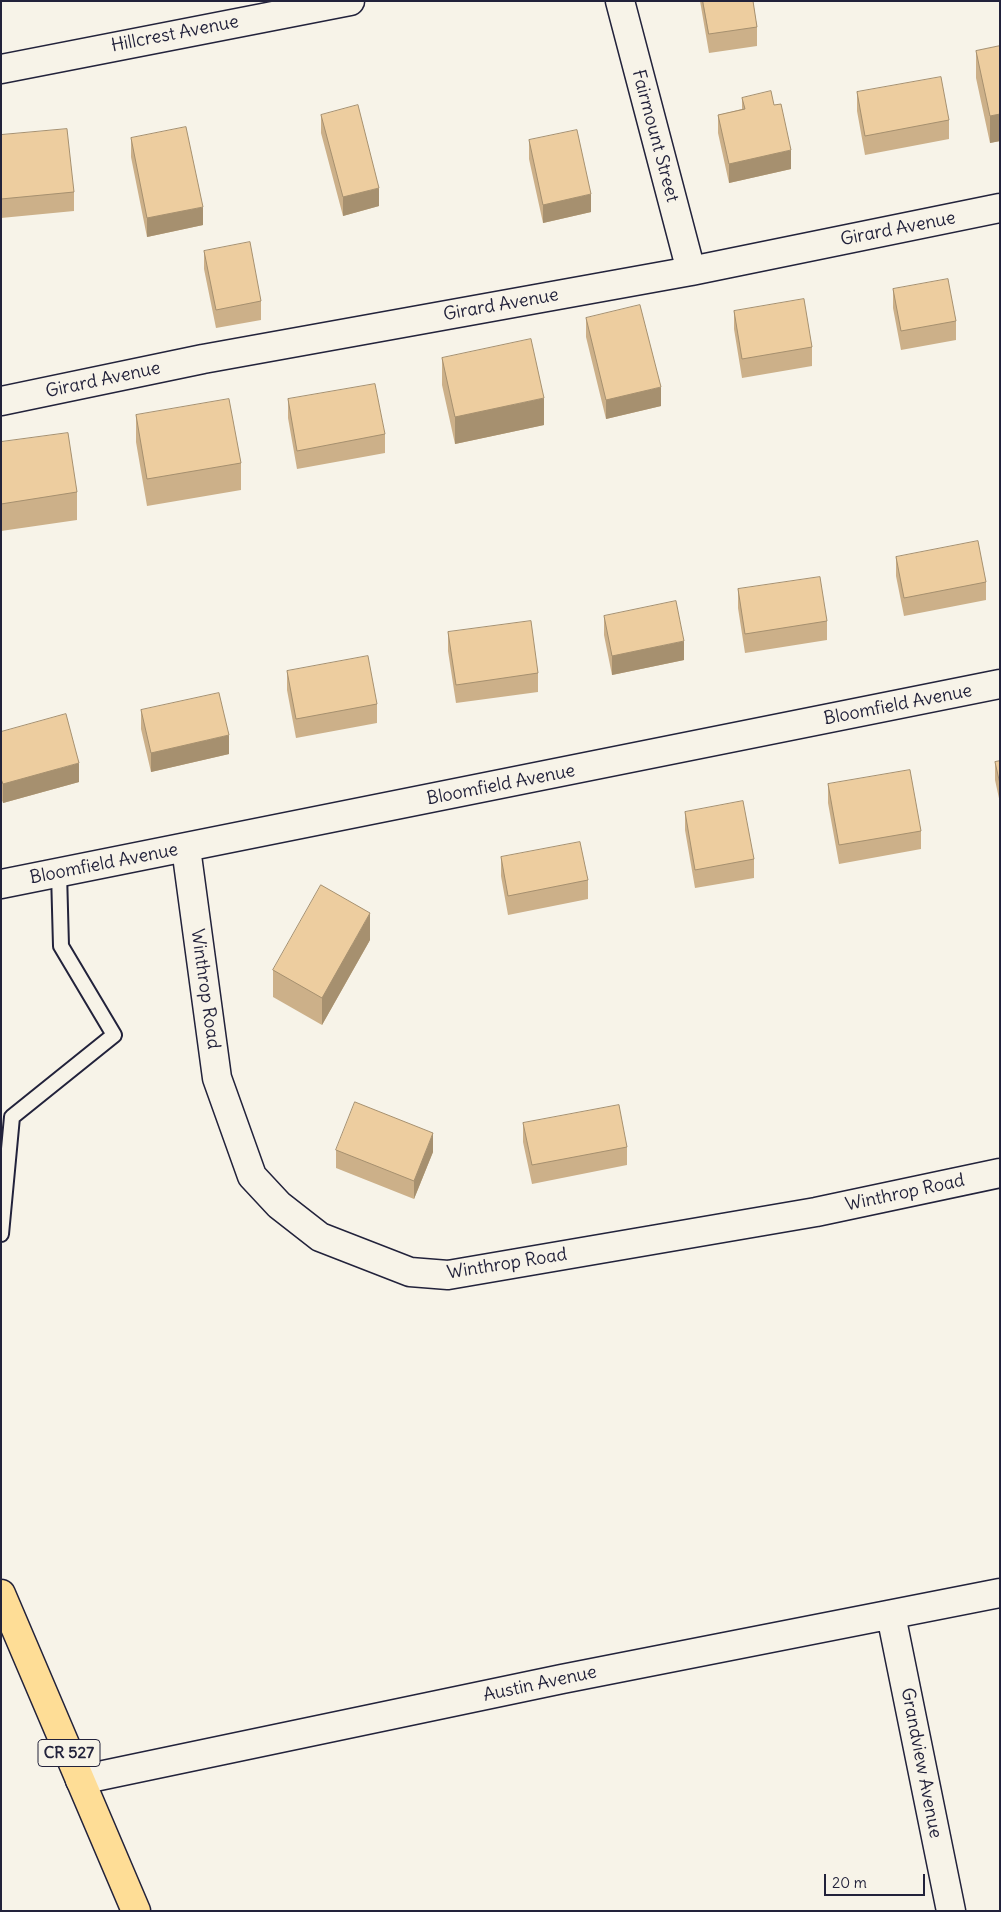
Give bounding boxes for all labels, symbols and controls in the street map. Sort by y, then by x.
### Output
street label: Hillcrest Avenue [109,11,241,57]
street label: Fairmount Street [627,67,683,205]
street label: Girard Avenue [839,207,957,251]
street label: Girard Avenue [442,284,560,326]
street label: Girard Avenue [44,357,162,403]
street label: Bloomfield Avenue [822,680,974,730]
street label: Bloomfield Avenue [425,760,577,810]
street label: Bloomfield Avenue [28,839,180,889]
street label: Winthrop Road [186,928,224,1050]
street label: Winthrop Road [843,1170,967,1216]
street label: Winthrop Road [445,1244,569,1284]
street label: Austin Avenue [481,1661,599,1707]
street label: Grandview Avenue [896,1686,946,1840]
road number: CR 527 [38,1740,100,1766]
scale bar [826,1864,927,1896]
text: 20 m [832,1873,867,1892]

